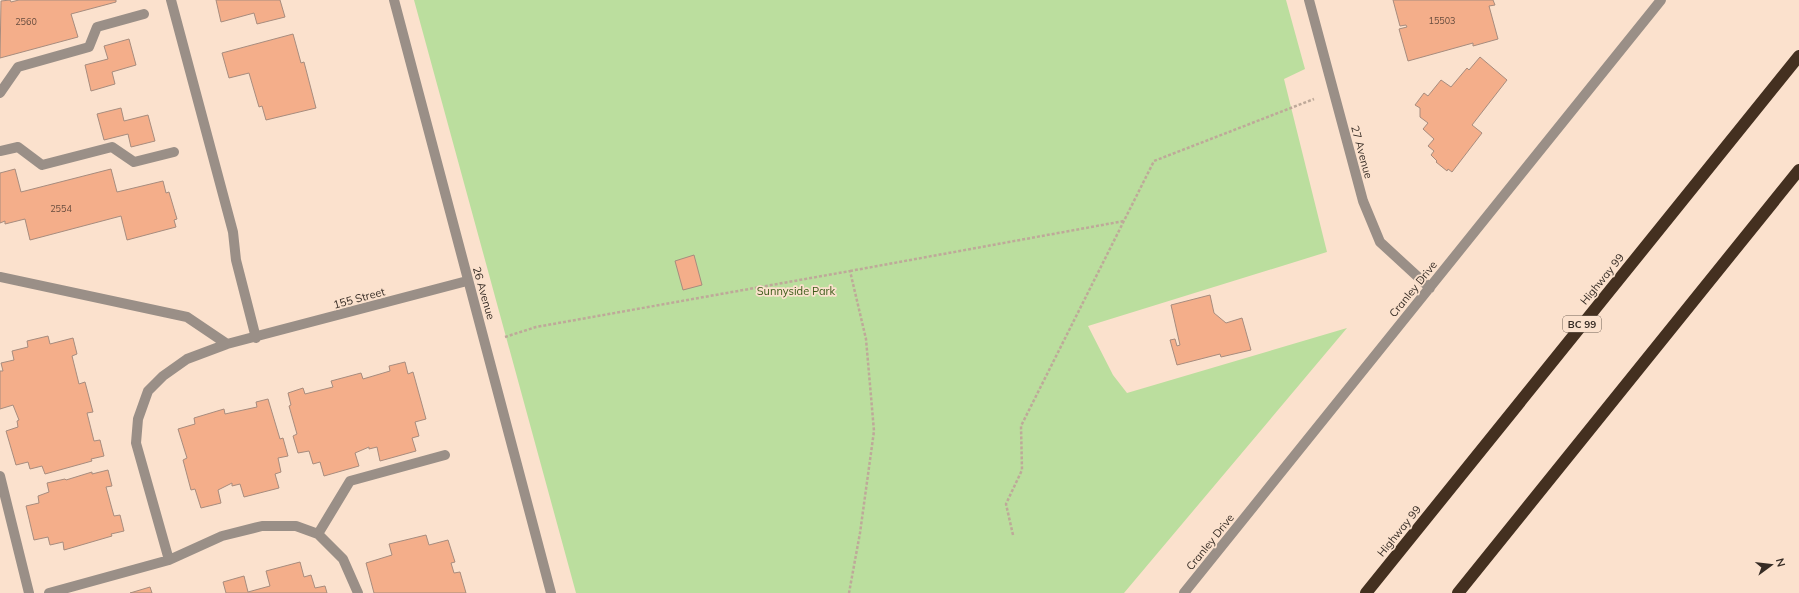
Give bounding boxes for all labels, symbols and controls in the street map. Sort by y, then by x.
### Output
house number: 15503 [1428,15,1456,26]
house number: 2560 [15,16,37,27]
street label: 27 Avenue [1348,124,1376,180]
house number: 2554 [50,203,72,214]
street label: Highway 99 [1577,251,1627,307]
street label: Cranley Drive [1386,258,1440,320]
street label: 26 Avenue [470,265,498,321]
street label: 155 Street [332,284,387,312]
park label: Sunnyside Park [757,284,836,298]
road number: BC 99 [1563,316,1601,332]
street label: Highway 99 [1374,503,1424,559]
street label: Cranley Drive [1183,511,1237,573]
north arrow [1751,545,1791,585]
text: N [1773,557,1788,568]

